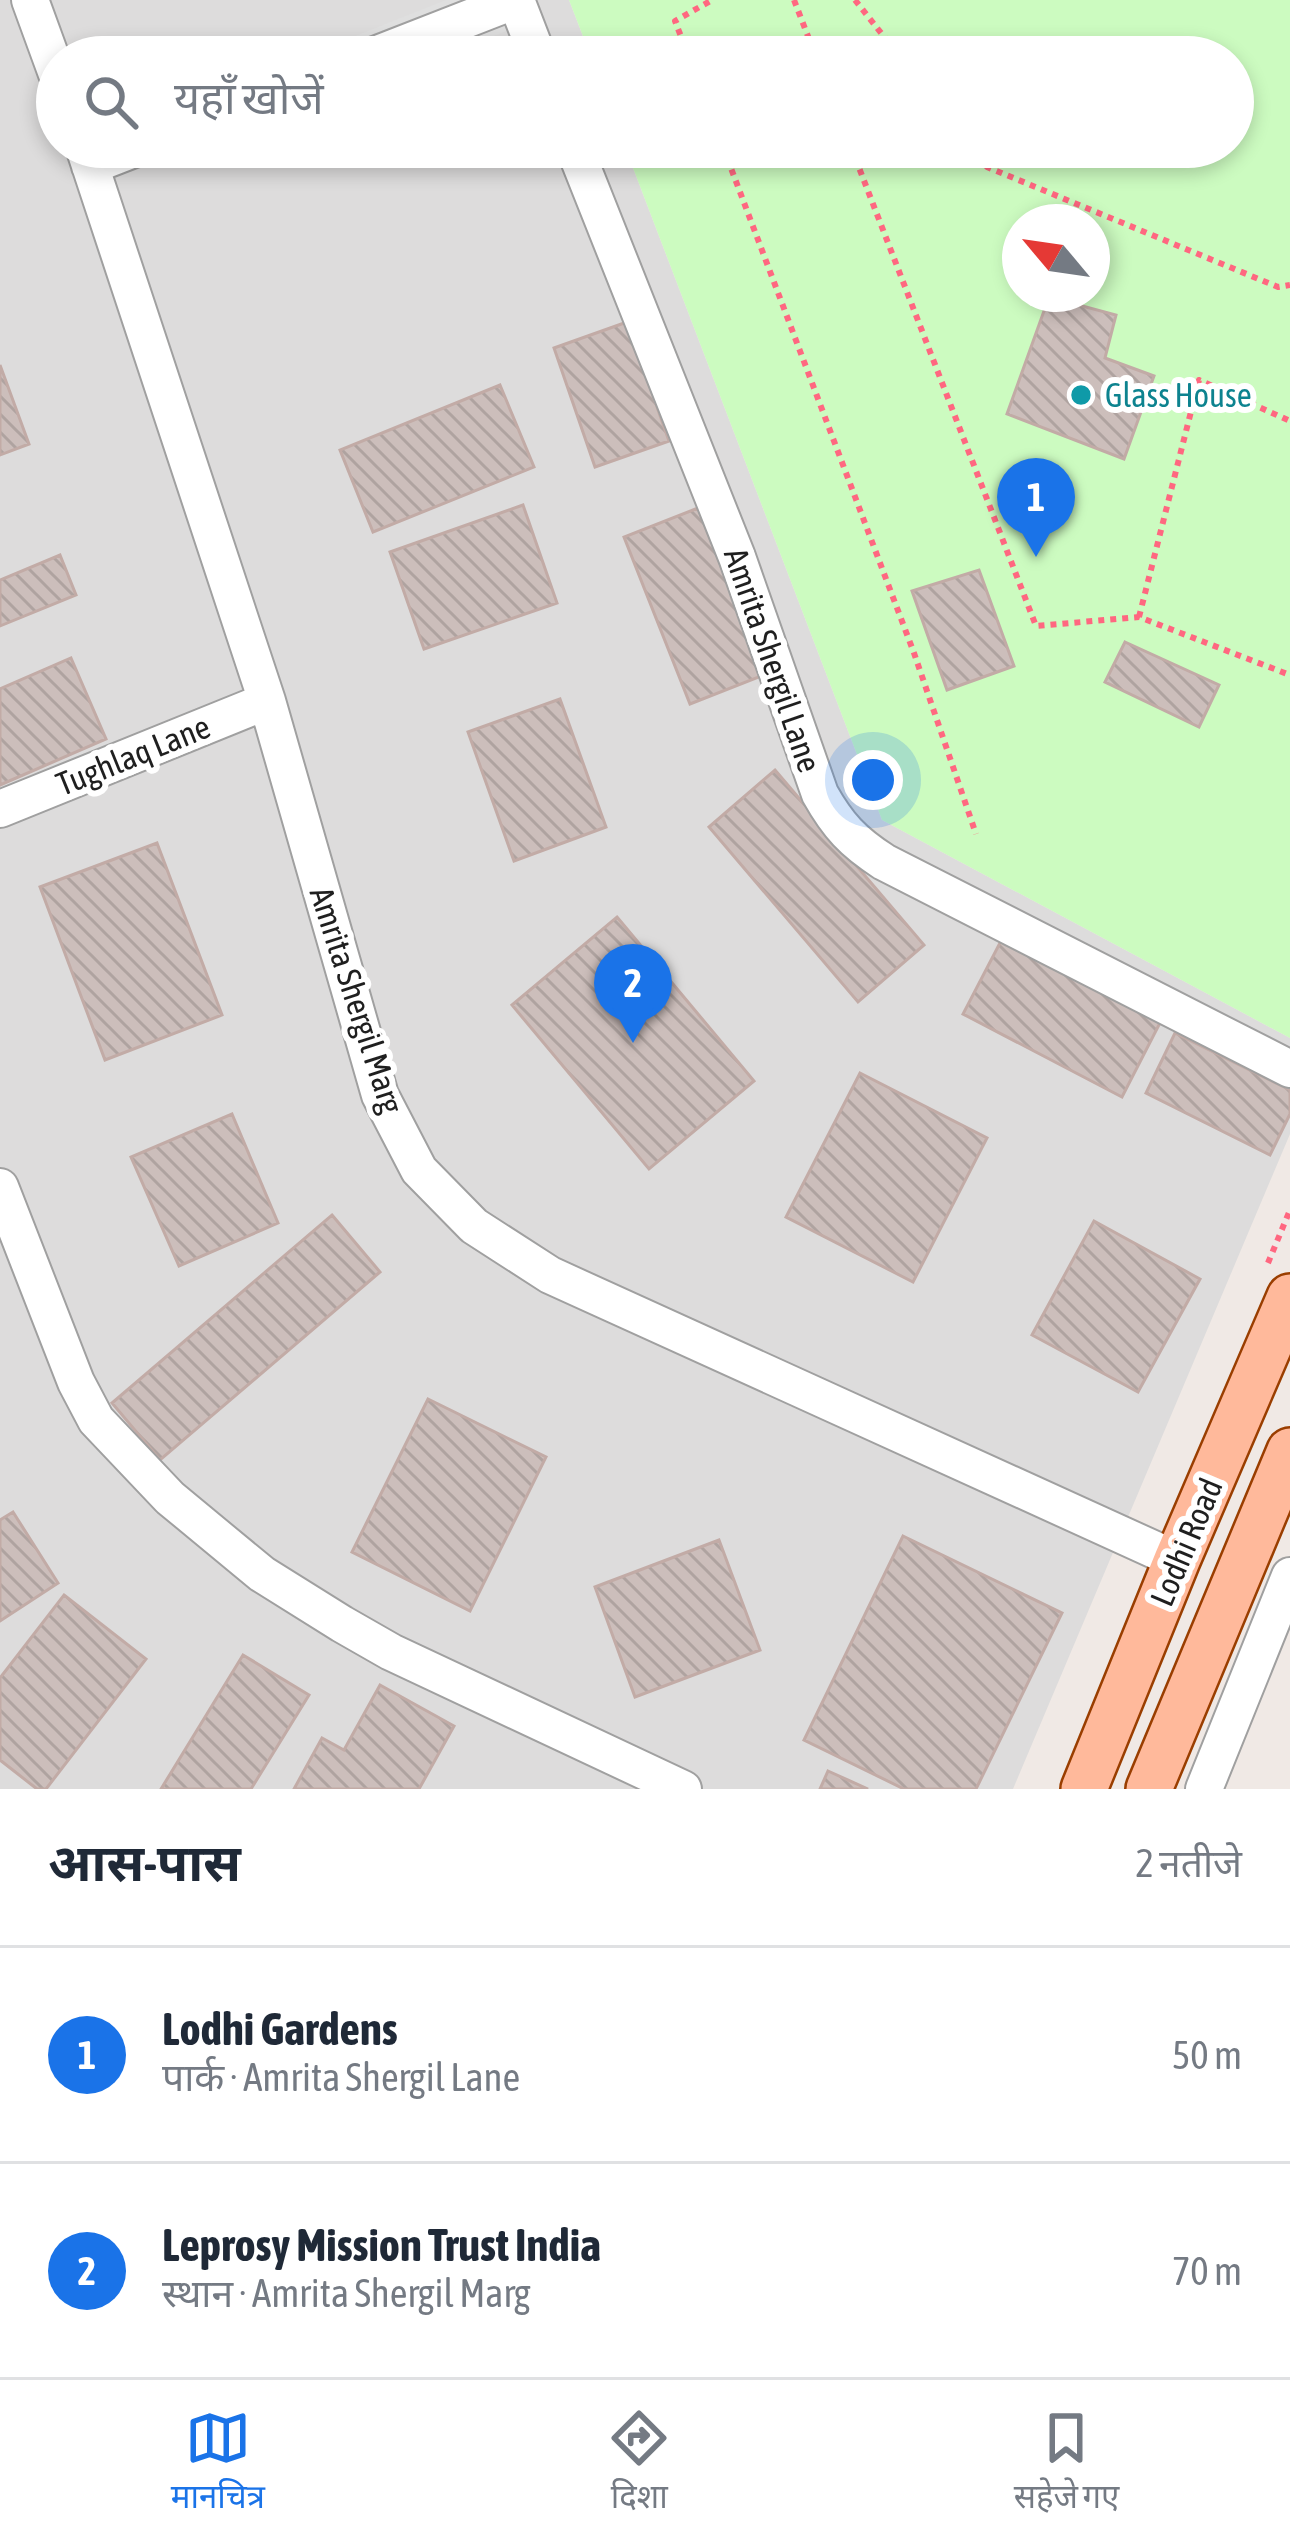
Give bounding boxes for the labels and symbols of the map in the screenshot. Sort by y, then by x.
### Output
north arrow [1002,204,1110,312]
place label: Glass House [1105,376,1252,414]
marker: Glass House [1068,382,1094,408]
pin: 1 [997,458,1075,557]
street label: Amrita Shergil Lane [717,543,829,777]
street label: Tughlaq Lane [51,707,215,803]
your location [843,750,903,810]
street label: Amrita Shergil Marg [303,882,412,1119]
pin: 2 [594,944,672,1043]
street label: Lodhi Road [1142,1472,1230,1612]

